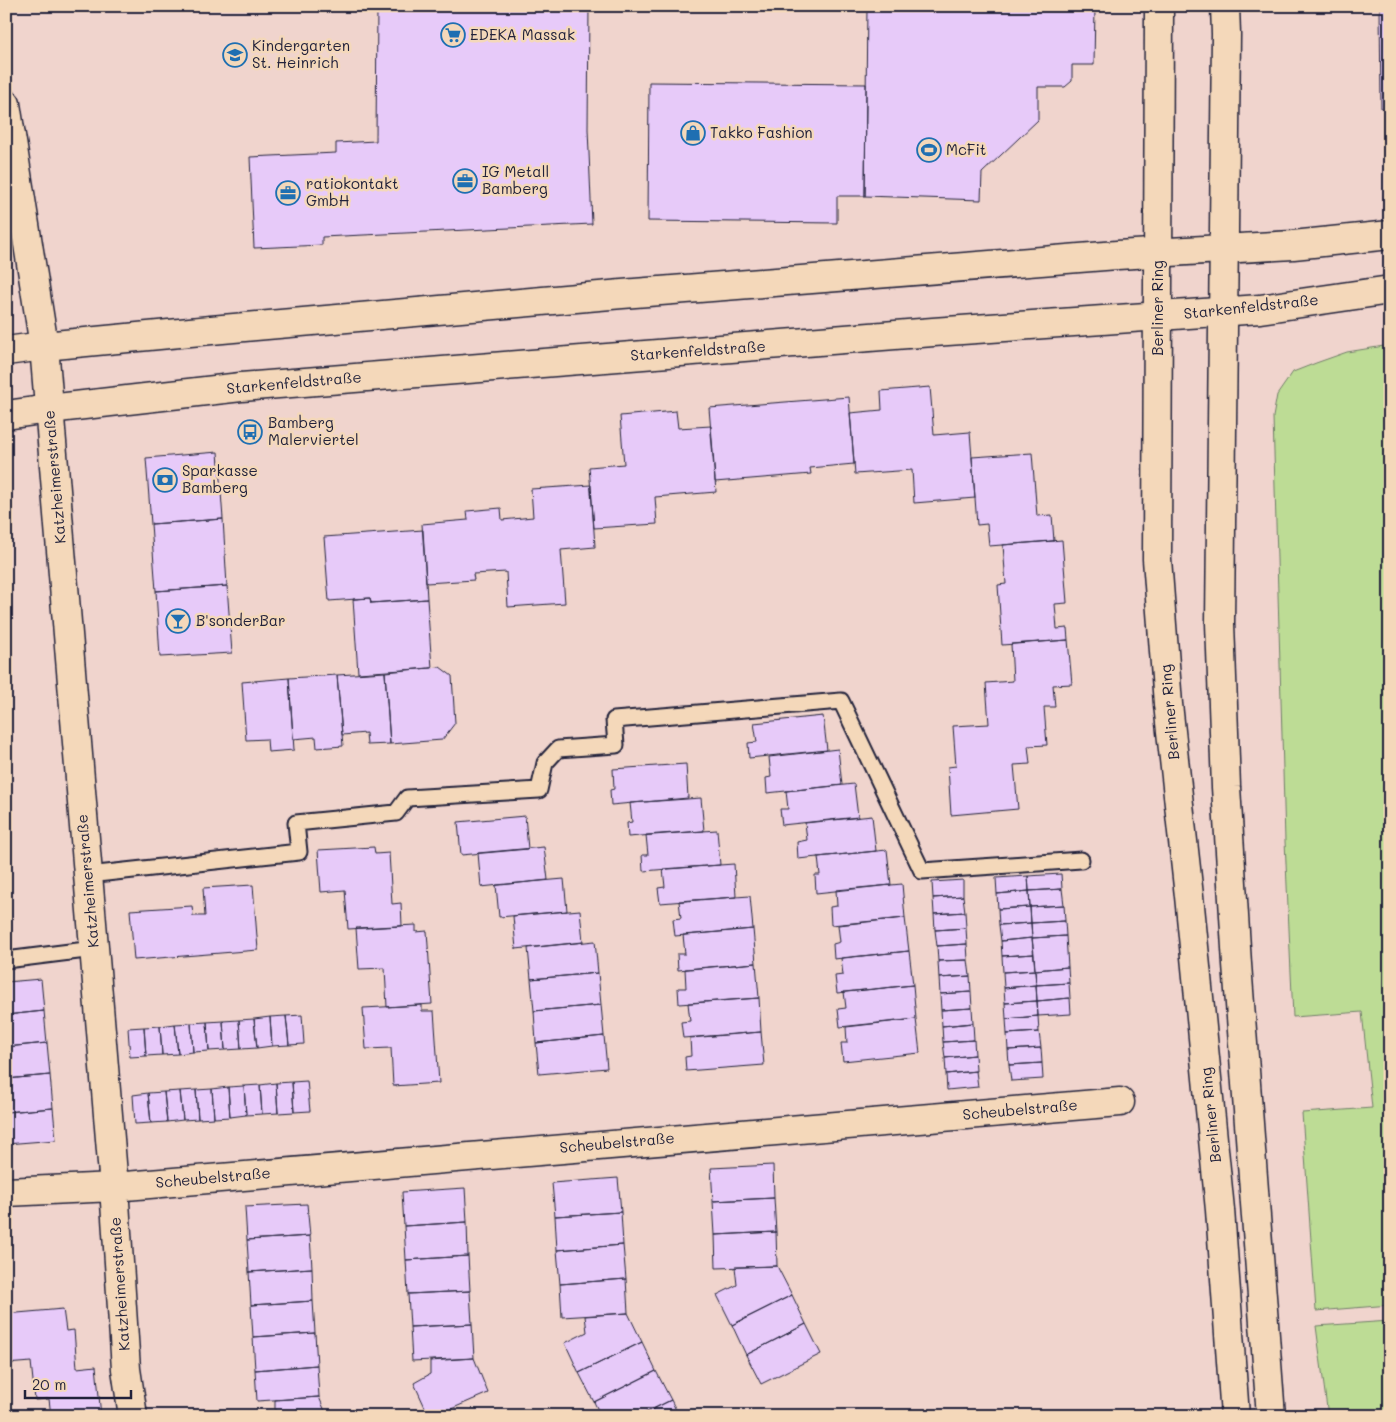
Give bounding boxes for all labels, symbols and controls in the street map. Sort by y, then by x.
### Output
supermarket icon: EDEKA Massak [440,22,466,48]
place label: EDEKA Massak [470,24,575,44]
place label: Kindergarten St. Heinrich [252,35,350,72]
school or university icon: Kindergarten St. Heinrich [222,42,248,68]
shop icon: Takko Fashion [680,120,706,146]
place label: Takko Fashion [710,122,813,142]
sports icon: McFit [916,137,942,163]
place label: McFit [946,139,986,159]
place label: IG Metall Bamberg [482,161,549,198]
office icon: IG Metall Bamberg [452,168,478,194]
place label: ratiokontakt GmbH [306,173,399,210]
office icon: ratiokontakt GmbH [275,180,301,206]
street label: Berliner Ring [1147,260,1167,356]
street label: Starkenfeldstraße [1183,289,1319,323]
street label: Starkenfeldstraße [630,335,766,365]
street label: Starkenfeldstraße [226,366,362,398]
street label: Katzheimerstraße [38,409,70,545]
place label: Bamberg Malerviertel [268,412,359,449]
bus stop icon: Bamberg Malerviertel [237,419,263,445]
place label: Sparkasse Bamberg [182,460,258,497]
bank icon: Sparkasse Bamberg [152,467,178,493]
bar icon: B'sonderBar [165,608,191,634]
place label: B'sonderBar [196,610,286,630]
street label: Berliner Ring [1155,663,1183,761]
street label: Katzheimerstraße [71,813,103,949]
street label: Berliner Ring [1195,1066,1225,1164]
street label: Scheubelstraße [962,1094,1078,1124]
street label: Scheubelstraße [559,1127,675,1157]
street label: Scheubelstraße [155,1162,271,1192]
street label: Katzheimerstraße [104,1217,134,1352]
scale bar [25,1367,131,1399]
text: 20 m [32,1374,66,1394]

